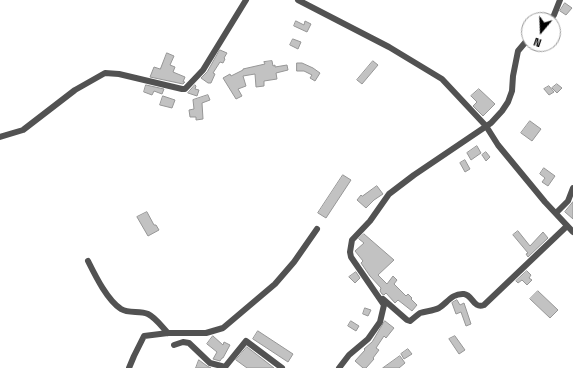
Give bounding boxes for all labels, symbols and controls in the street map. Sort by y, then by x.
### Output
north arrow [521,12,561,52]
text: N [532,35,543,50]

